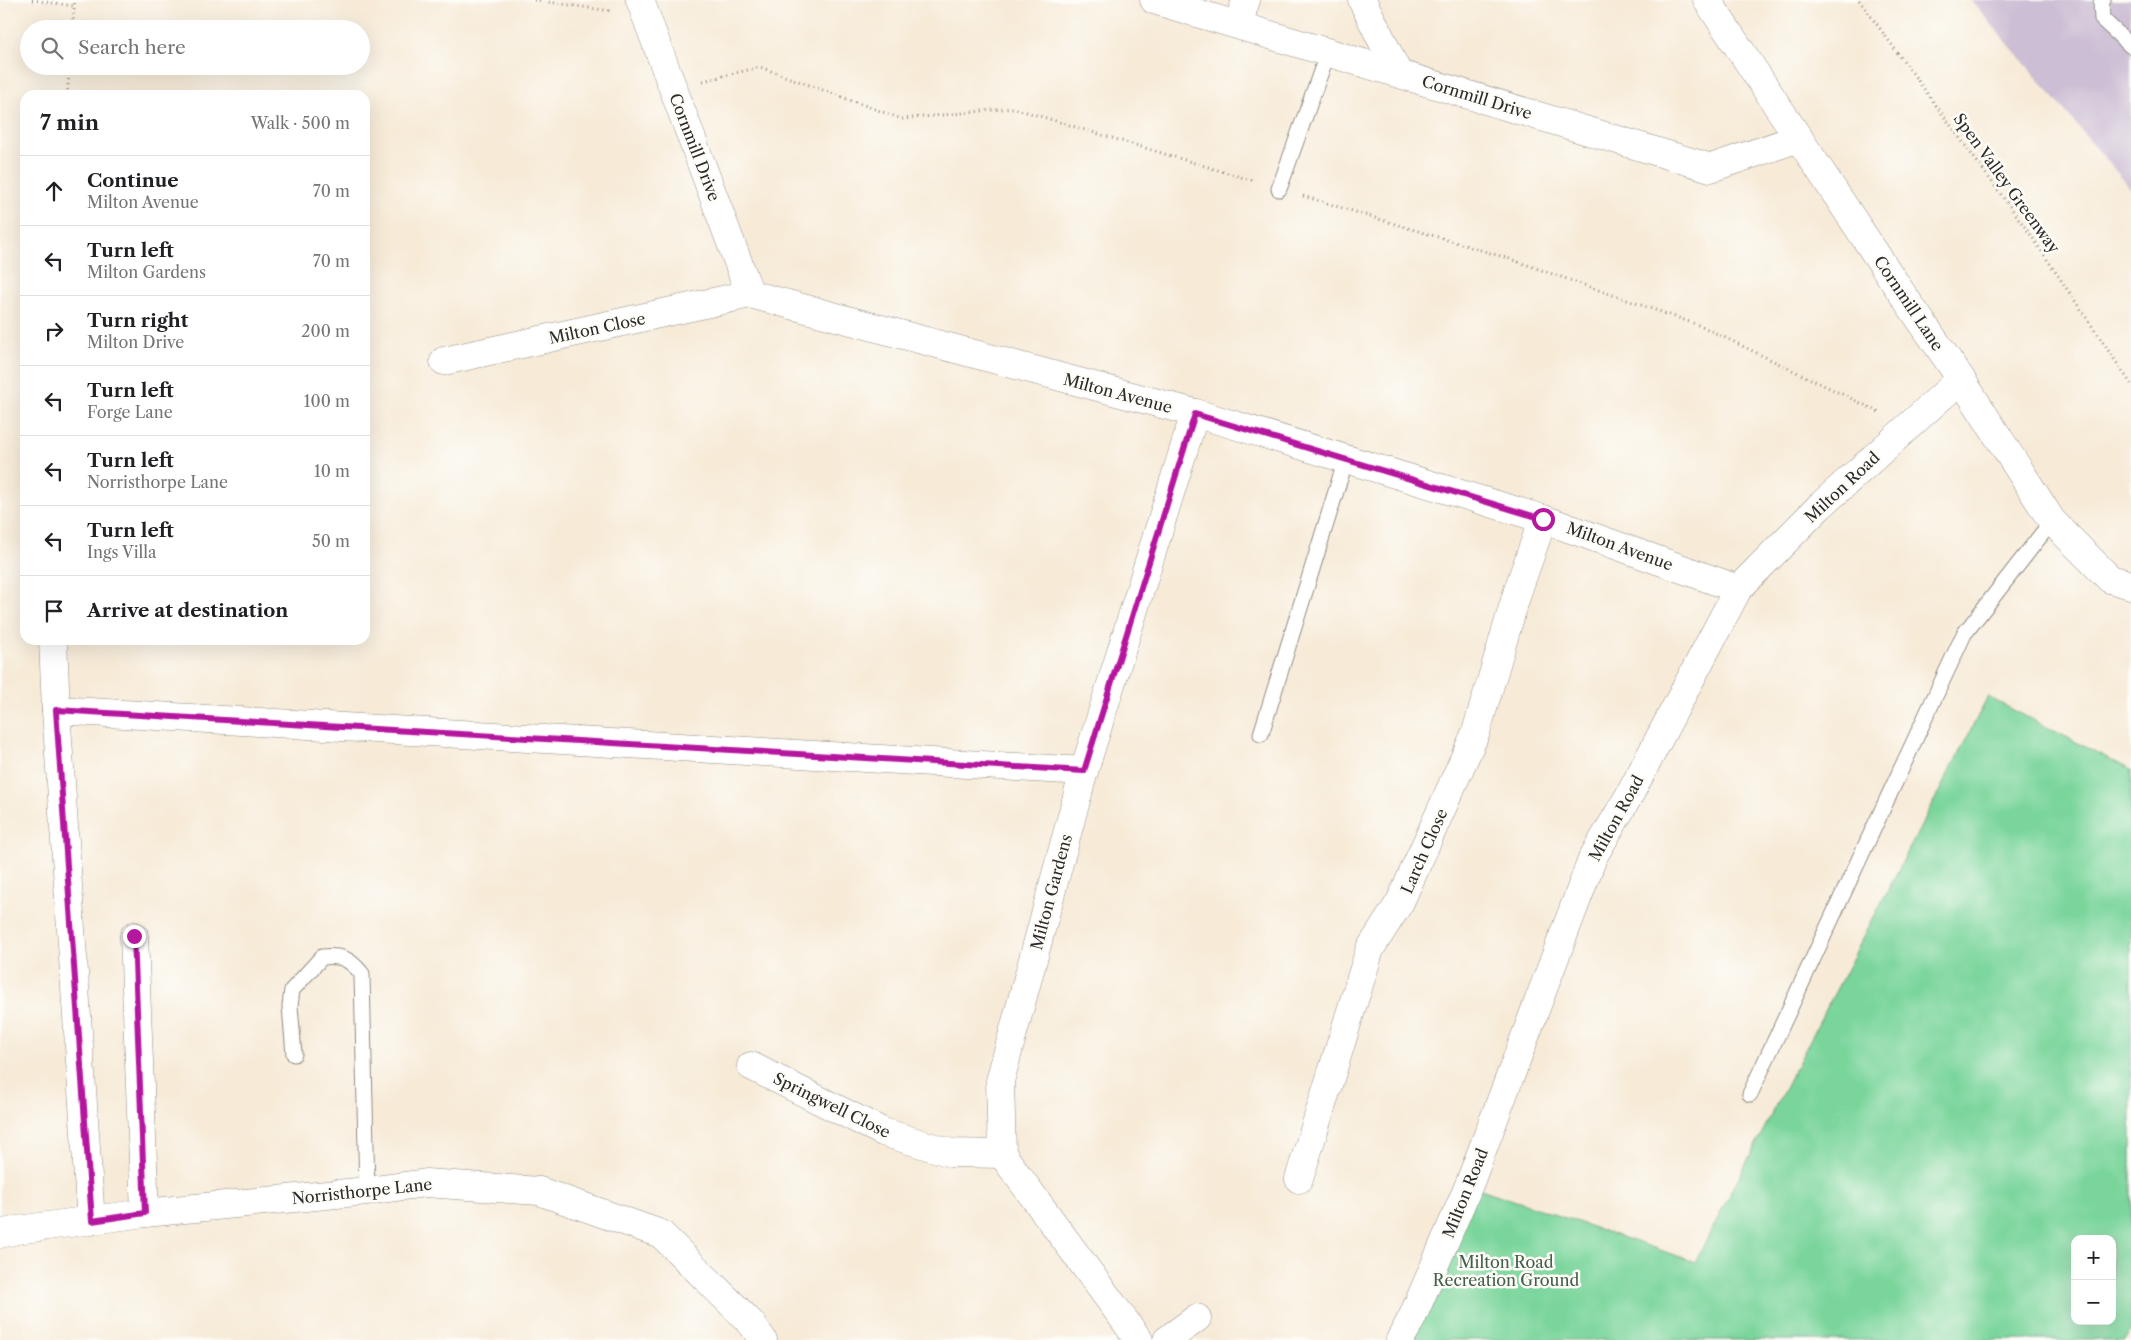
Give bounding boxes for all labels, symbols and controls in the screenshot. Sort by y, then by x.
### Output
search box [20,20,370,75]
icon: search [38,34,66,62]
text: Search here [78,36,186,59]
street label: Cornmill Drive [1420,71,1534,123]
street label: Cornmill Drive [665,90,725,204]
street label: Spen Valley Greenway [1950,109,2065,258]
text: 7 min [40,110,99,135]
text: Walk · 500 m [251,113,350,133]
text: Continue [87,169,179,192]
icon: ahead [40,177,68,205]
text: 70 m [313,181,350,201]
text: Milton Avenue [87,192,199,212]
text: Turn left [87,239,174,262]
icon: left [40,247,68,275]
text: 70 m [313,251,350,271]
street label: Cornmill Lane [1870,252,1948,354]
text: Milton Gardens [87,262,206,282]
street label: Milton Close [547,308,647,348]
text: Turn right [87,309,188,332]
icon: right [40,317,68,345]
text: 200 m [301,321,350,341]
text: Milton Drive [87,332,184,352]
street label: Milton Avenue [1061,369,1175,417]
text: Turn left [87,379,174,402]
icon: left [40,387,68,415]
text: 100 m [304,391,350,411]
text: Forge Lane [87,402,173,422]
street label: Milton Road [1800,447,1884,527]
text: Turn left [87,449,174,472]
icon: left [40,457,68,485]
text: 10 m [314,461,350,481]
text: Norristhorpe Lane [87,472,228,492]
route start [1532,508,1555,531]
street label: Milton Avenue [1564,517,1676,575]
text: Turn left [87,519,174,542]
icon: left [40,527,68,555]
text: 50 m [312,531,350,551]
text: Ings Villa [87,542,156,562]
icon: arrive [40,597,68,625]
text: Arrive at destination [87,599,288,622]
street label: Milton Road [1584,771,1648,864]
street label: Larch Close [1396,805,1452,897]
street label: Milton Gardens [1026,832,1076,952]
route end [123,925,146,948]
street label: Springwell Close [770,1068,894,1142]
street label: Milton Road [1438,1145,1492,1241]
street label: Norristhorpe Lane [291,1174,433,1208]
map controls [2071,1235,2116,1325]
button: + [2071,1235,2116,1280]
park label: Milton Road Recreation Ground [1433,1252,1579,1290]
button: − [2071,1280,2116,1325]

